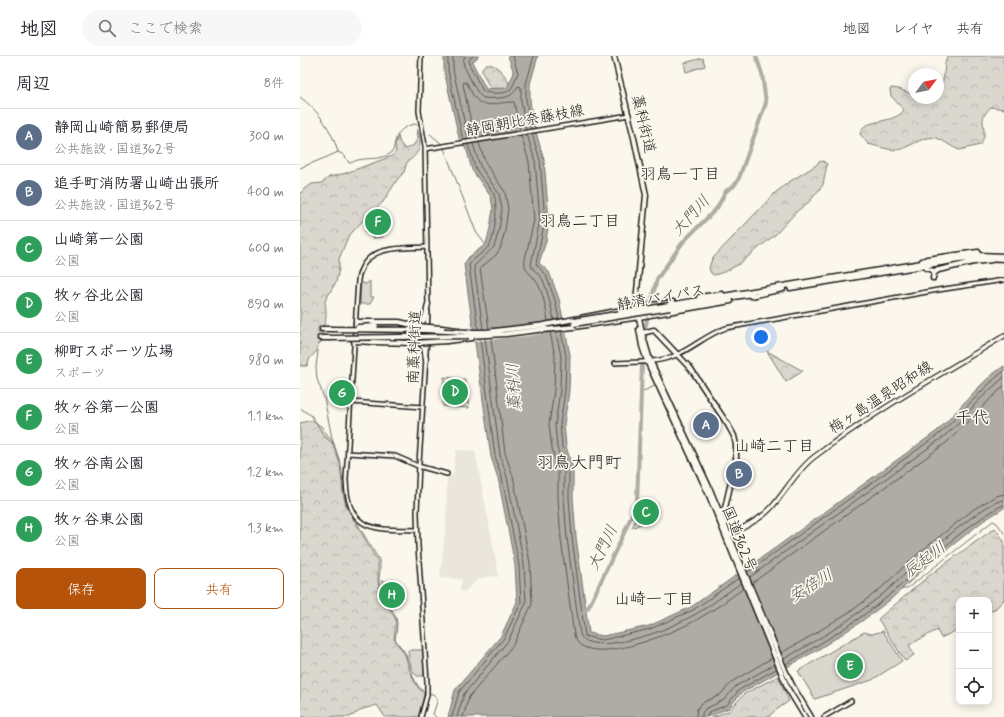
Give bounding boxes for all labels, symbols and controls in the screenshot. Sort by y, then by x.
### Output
search box [82,10,362,46]
text: 地図 [20,17,58,42]
icon: search [96,17,118,39]
text: ここで検索 [128,19,203,39]
text: 地図 [843,20,871,38]
text: レイヤ [893,20,934,38]
text: 共有 [956,20,984,38]
north arrow [908,68,944,104]
text: 周辺 [16,73,50,95]
text: 8件 [264,75,284,92]
street label: 藁科街道 [627,93,659,155]
street label: 静岡朝比奈藤枝線 [464,101,586,141]
text: 静岡山崎簡易郵便局 [54,118,189,138]
text: A [25,128,33,145]
text: 300 m [249,128,284,145]
text: 公共施設 · 国道362号 [54,141,176,158]
district label: 羽鳥一丁目 [640,164,720,185]
text: 追手町消防署山崎出張所 [54,174,219,194]
text: B [25,184,33,201]
text: 400 m [247,184,284,201]
water label: 大門川 [667,191,715,241]
text: 公共施設 · 国道362号 [54,197,176,214]
pin: F [365,207,391,237]
district label: 羽鳥二丁目 [540,211,620,232]
text: 山崎第一公園 [54,230,144,250]
text: C [24,240,34,257]
text: 600 m [248,240,284,257]
text: 公園 [54,253,80,270]
street label: 静清バイパス [615,280,707,316]
text: 牧ヶ谷北公園 [54,286,144,306]
text: D [25,296,33,313]
text: 890 m [247,296,284,313]
text: 公園 [54,309,80,326]
street label: 南藁科街道 [404,309,426,385]
your location [751,327,771,347]
text: 柳町スポーツ広場 [54,342,174,362]
text: E [25,352,33,369]
text: 980 m [249,352,284,369]
street label: 梅ヶ島温泉昭和線 [825,357,937,439]
water label: 藁科川 [502,362,526,412]
text: スポーツ [54,365,106,382]
pin: D [442,377,468,407]
pin: G [329,378,355,408]
text: 牧ヶ谷第一公園 [54,398,159,418]
district label: 千代 [955,407,989,429]
text: F [26,408,32,425]
text: 1.1 km [247,408,284,425]
pin: A [693,410,719,440]
text: 公園 [54,421,80,438]
district label: 山崎二丁目 [734,436,814,457]
district label: 羽鳥大門町 [537,452,622,474]
text: 牧ヶ谷南公園 [54,454,144,474]
pin: B [726,459,752,489]
text: G [25,464,33,481]
text: 1.2 km [247,464,284,481]
text: 公園 [54,477,80,494]
pin: C [633,497,659,527]
street label: 国道362号 [717,503,761,575]
text: 牧ヶ谷東公園 [54,510,144,530]
text: H [25,520,33,537]
text: 1.3 km [247,520,284,537]
water label: 大門川 [583,522,623,574]
text: 公園 [54,533,80,550]
water label: 辰起川 [900,537,950,583]
water label: 安倍川 [785,565,837,607]
button: 保存 [16,568,146,609]
button: 共有 [154,568,284,609]
pin: H [379,580,405,610]
district label: 山崎一丁目 [614,589,694,610]
map controls [956,597,992,705]
button: + [956,597,992,633]
button: − [956,633,992,669]
pin: E [837,651,863,681]
button: locate [956,669,992,705]

